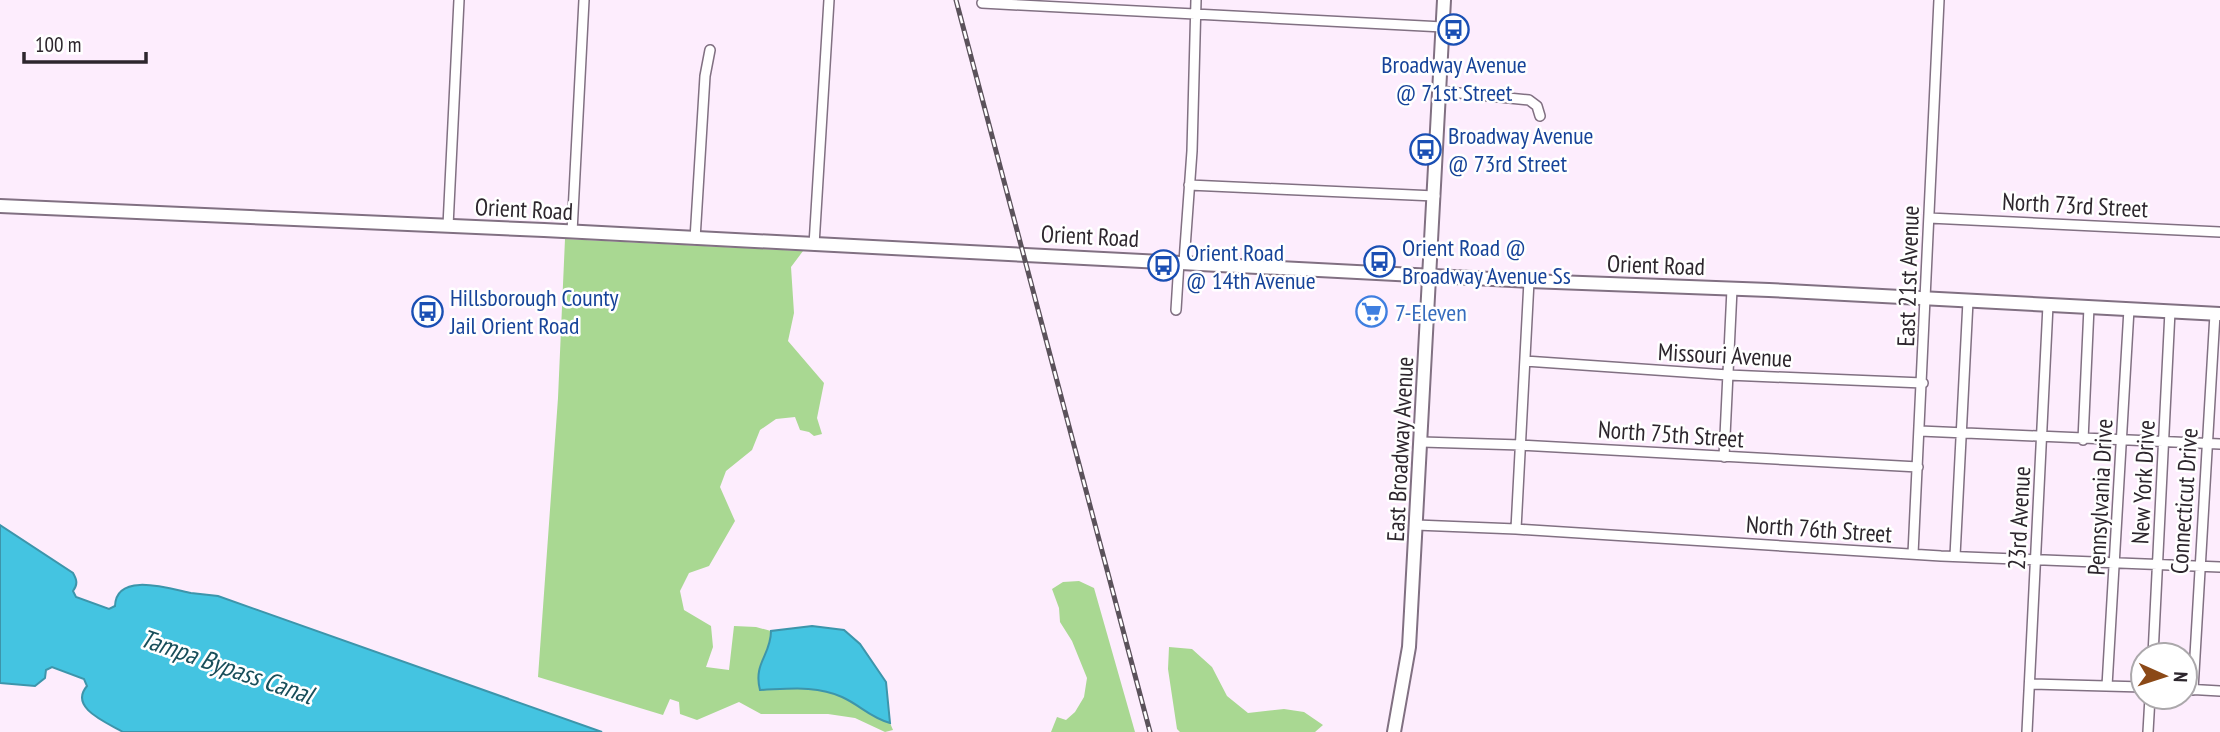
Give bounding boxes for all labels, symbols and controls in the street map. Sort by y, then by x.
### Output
bus stop icon: Broadway Avenue @ 71st Street [1437,13,1471,47]
scale bar [24,21,147,65]
text: 100 m [35,31,81,58]
place label: Broadway Avenue @ 71st Street [1381,49,1527,108]
place label: Broadway Avenue @ 73rd Street [1448,120,1593,179]
bus stop icon: Broadway Avenue @ 73rd Street [1408,132,1442,166]
street label: North 73rd Street [2001,186,2149,224]
street label: Orient Road [474,191,574,227]
street label: East 21st Avenue [1890,205,1926,347]
street label: Orient Road [1040,218,1140,254]
place label: Orient Road @ Broadway Avenue Ss [1402,232,1571,291]
place label: Orient Road @ 14th Avenue [1186,237,1316,296]
bus stop icon: Orient Road @ Broadway Avenue Ss [1362,244,1396,278]
street label: Orient Road [1606,248,1706,282]
bus stop icon: Orient Road @ 14th Avenue [1146,249,1180,283]
place label: Hillsborough County Jail Orient Road [449,282,619,341]
bus stop icon: Hillsborough County Jail Orient Road [410,294,444,328]
supermarket icon: 7-Eleven [1355,295,1389,329]
place label: 7-Eleven [1395,297,1467,328]
street label: Missouri Avenue [1657,336,1793,374]
street label: East Broadway Avenue [1380,356,1420,542]
street label: North 75th Street [1597,413,1745,455]
street label: Pennsylvania Drive [2080,418,2120,576]
street label: New York Drive [2124,419,2162,545]
street label: Connecticut Drive [2163,427,2205,575]
street label: 23rd Avenue [2001,465,2037,571]
street label: North 76th Street [1745,508,1893,550]
water label: Tampa Bypass Canal [136,621,321,712]
north arrow [2129,641,2199,711]
text: N [2169,671,2193,683]

